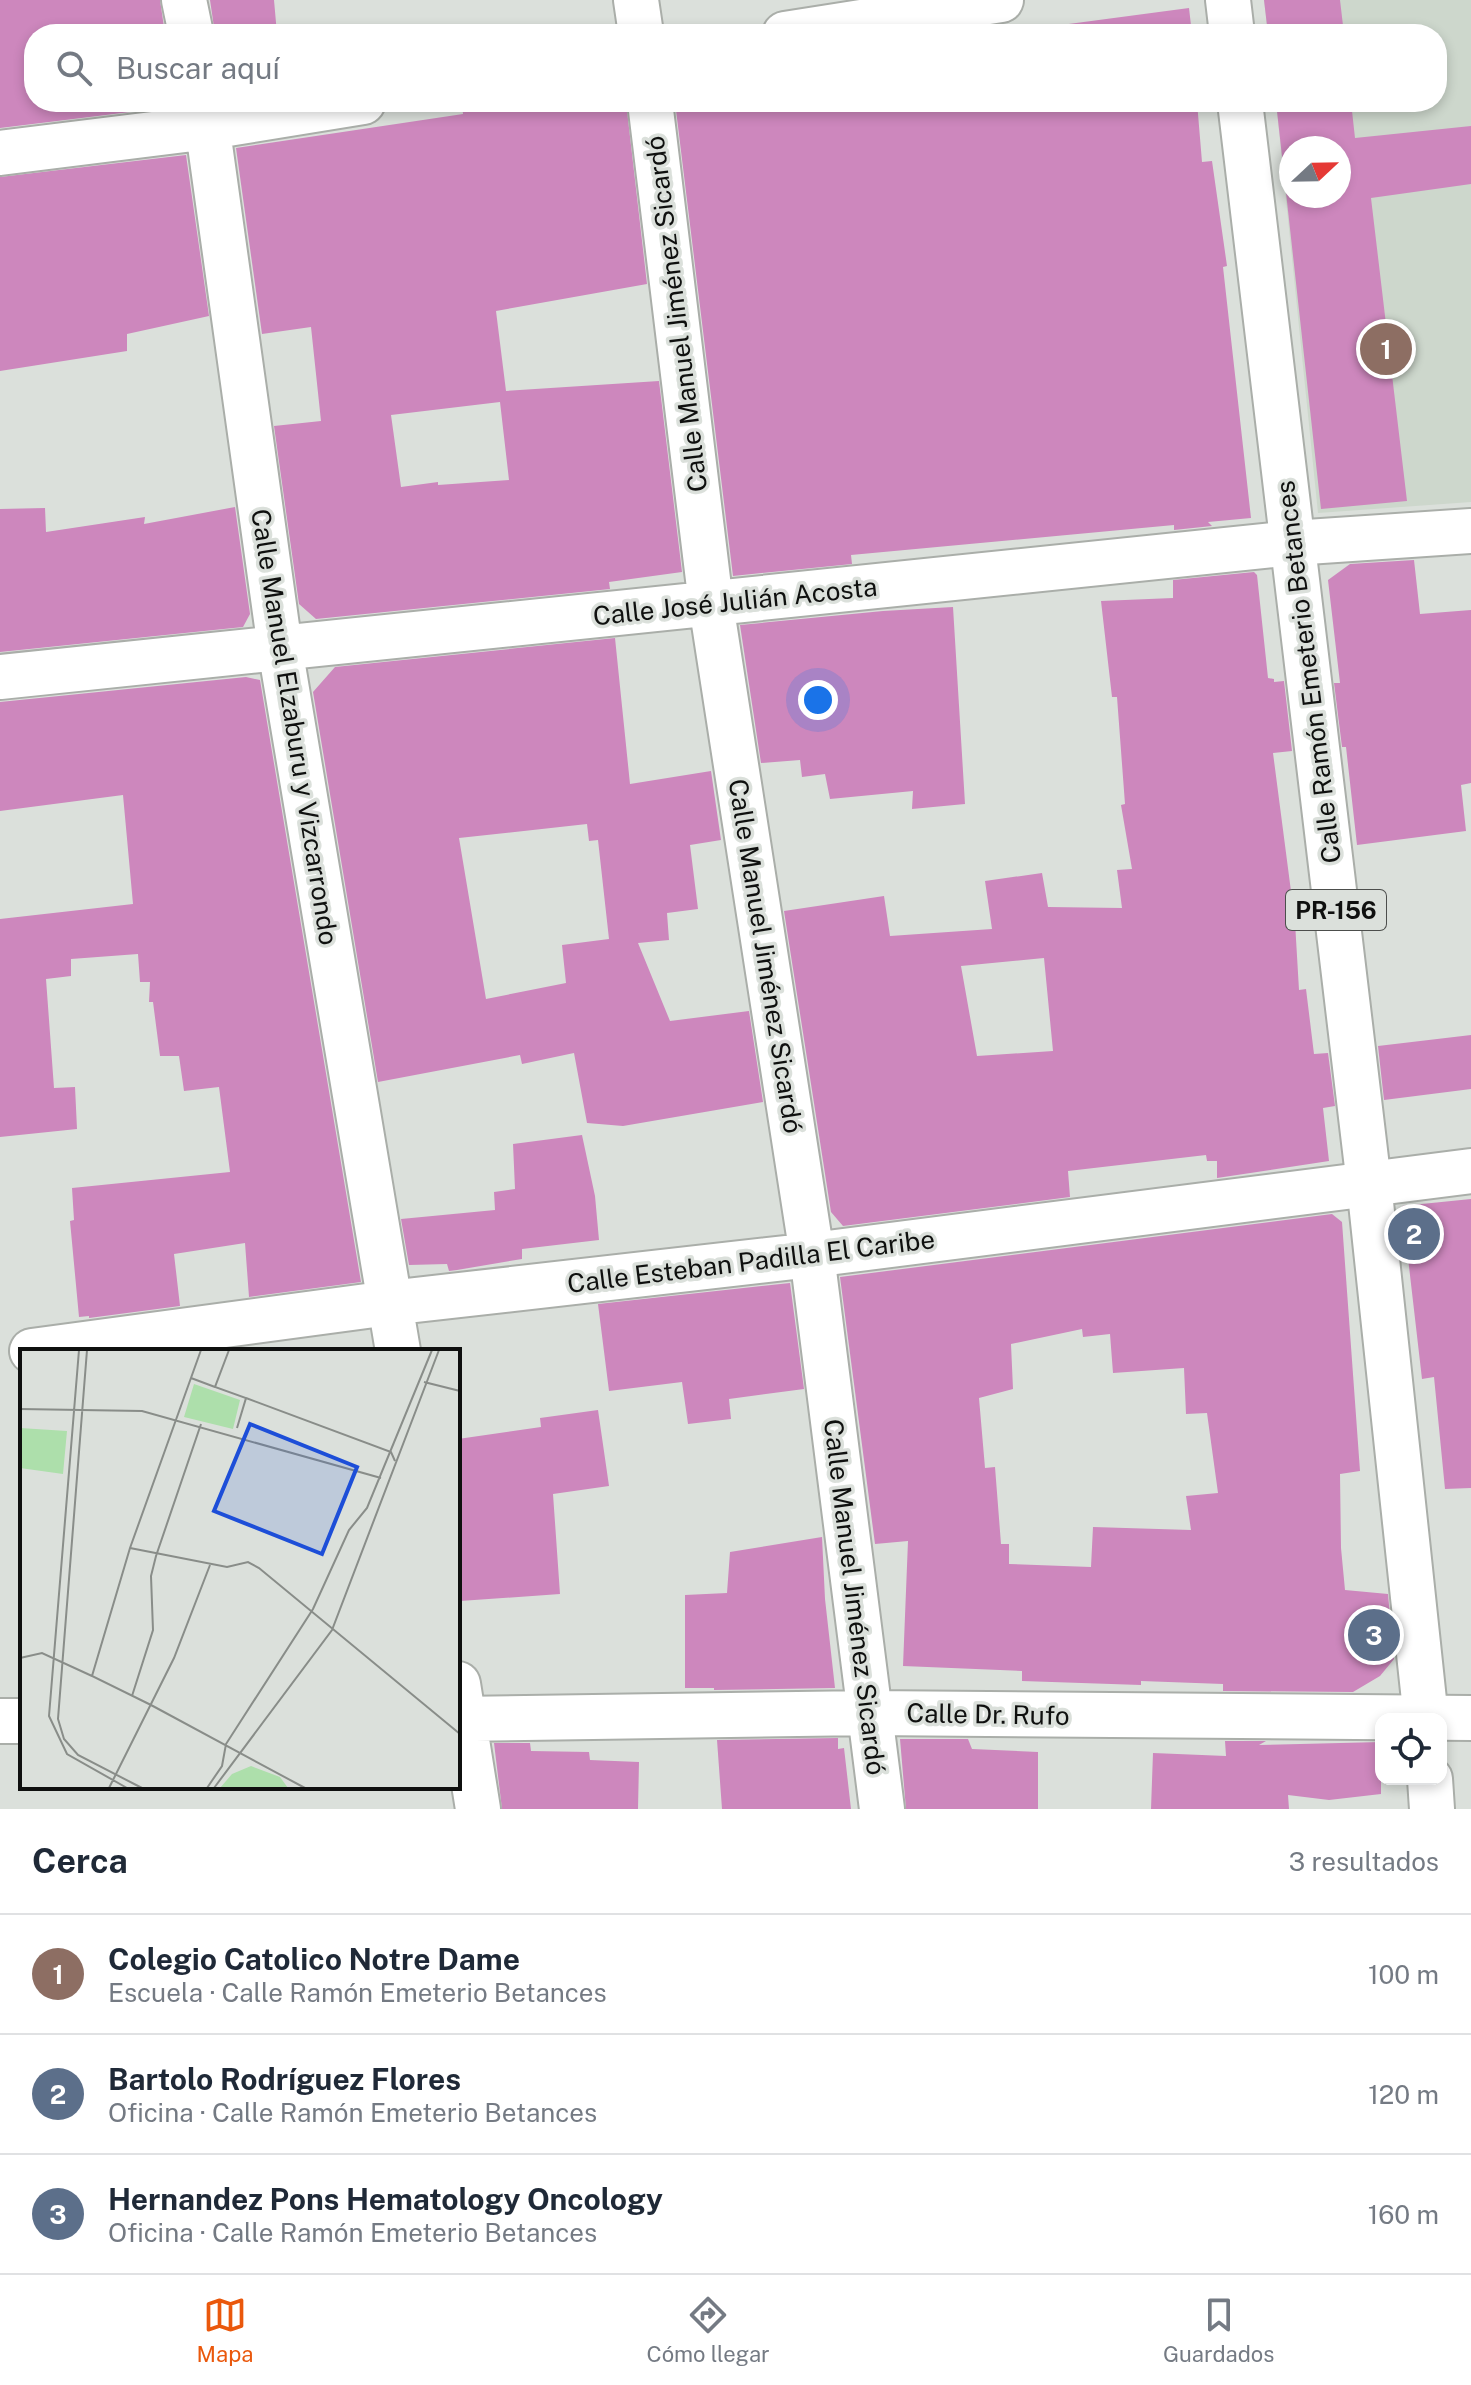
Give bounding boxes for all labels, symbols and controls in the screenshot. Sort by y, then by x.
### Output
search box [24,24,1447,112]
icon: search [52,46,96,90]
text: Buscar aquí [116,50,280,86]
street label: Calle Manuel Jiménez Sicardó [639,134,713,494]
north arrow [1279,136,1351,208]
pin: 1 [1360,319,1412,379]
street label: Calle Ramón Emeterio Betances [1269,479,1347,865]
street label: Calle Manuel Elzaburu y Vizcarrondo [245,507,345,947]
street label: Calle José Julián Acosta [591,571,879,631]
your location [798,680,838,720]
street label: Calle Manuel Jiménez Sicardó [723,777,809,1135]
road number: PR-156 [1286,890,1386,930]
pin: 2 [1388,1204,1440,1264]
street label: Calle Esteban Padilla El Caribe [566,1223,936,1299]
inset map [20,1349,460,1789]
street label: Calle Manuel Jiménez Sicardó [818,1417,892,1777]
pin: 3 [1348,1605,1400,1665]
street label: Calle Dr. Rufo [906,1697,1070,1731]
map controls [1375,1713,1447,1785]
button: locate [1375,1713,1447,1785]
text: Cerca [32,1841,128,1881]
text: 3 resultados [1289,1846,1439,1877]
text: Colegio Catolico Notre Dame [108,1941,520,1977]
text: 1 [52,1959,64,1990]
text: 100 m [1368,1959,1439,1990]
text: Escuela · Calle Ramón Emeterio Betances [108,1977,607,2008]
text: Bartolo Rodríguez Flores [108,2061,461,2097]
text: 2 [50,2079,66,2110]
text: 120 m [1368,2079,1439,2110]
text: Oficina · Calle Ramón Emeterio Betances [108,2097,597,2128]
text: Hernandez Pons Hematology Oncology [108,2181,663,2217]
text: 3 [49,2199,67,2230]
text: 160 m [1368,2199,1439,2230]
text: Oficina · Calle Ramón Emeterio Betances [108,2217,597,2248]
tab: Mapa [197,2293,253,2367]
tab: Cómo llegar [647,2293,770,2367]
tab: Guardados [1163,2293,1274,2367]

